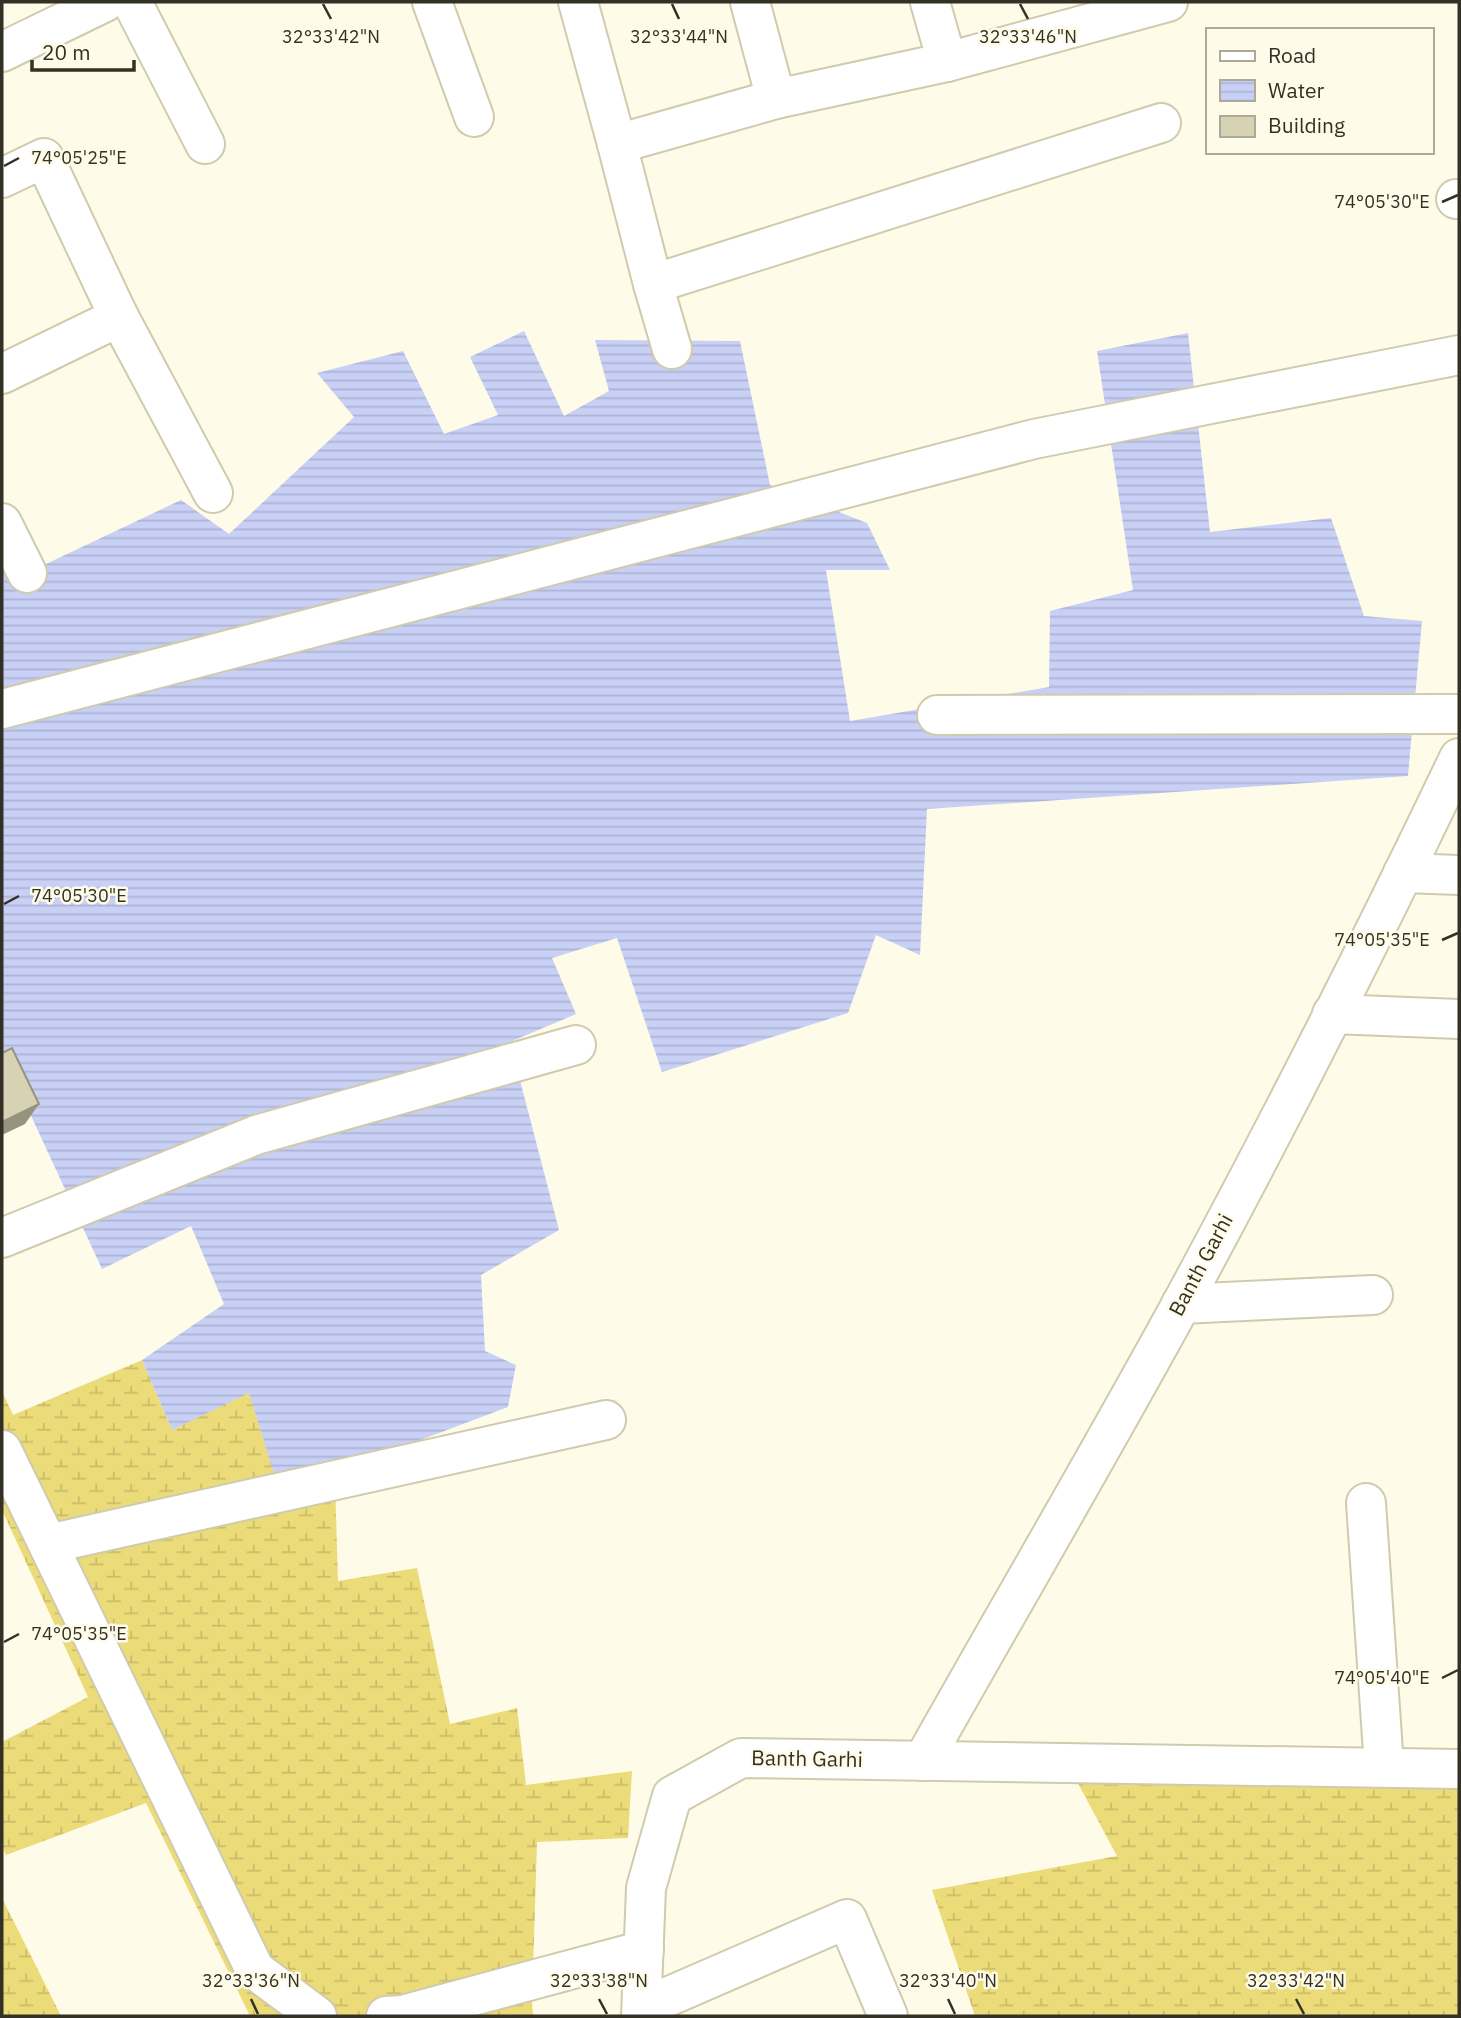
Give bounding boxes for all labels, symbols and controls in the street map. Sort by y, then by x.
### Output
text: 32°33'42"N [282,25,380,48]
text: 32°33'44"N [630,25,728,48]
text: 32°33'46"N [979,25,1077,48]
scale bar [32,28,133,72]
legend [1206,28,1433,154]
text: 20 m [42,38,91,66]
text: Road [1268,41,1316,69]
text: Water [1268,76,1325,104]
text: Building [1268,111,1345,139]
text: 74°05'25"E [31,146,127,169]
text: 74°05'30"E [1334,190,1430,213]
text: 74°05'30"E [31,884,127,907]
text: 74°05'35"E [1334,928,1430,951]
street label: Banth Garhi [1162,1209,1239,1320]
text: 74°05'35"E [31,1622,127,1645]
text: 74°05'40"E [1334,1666,1430,1689]
street label: Banth Garhi [751,1743,863,1773]
text: 32°33'36"N [202,1969,300,1992]
text: 32°33'38"N [550,1969,648,1992]
text: 32°33'40"N [899,1969,997,1992]
text: 32°33'42"N [1247,1969,1345,1992]

